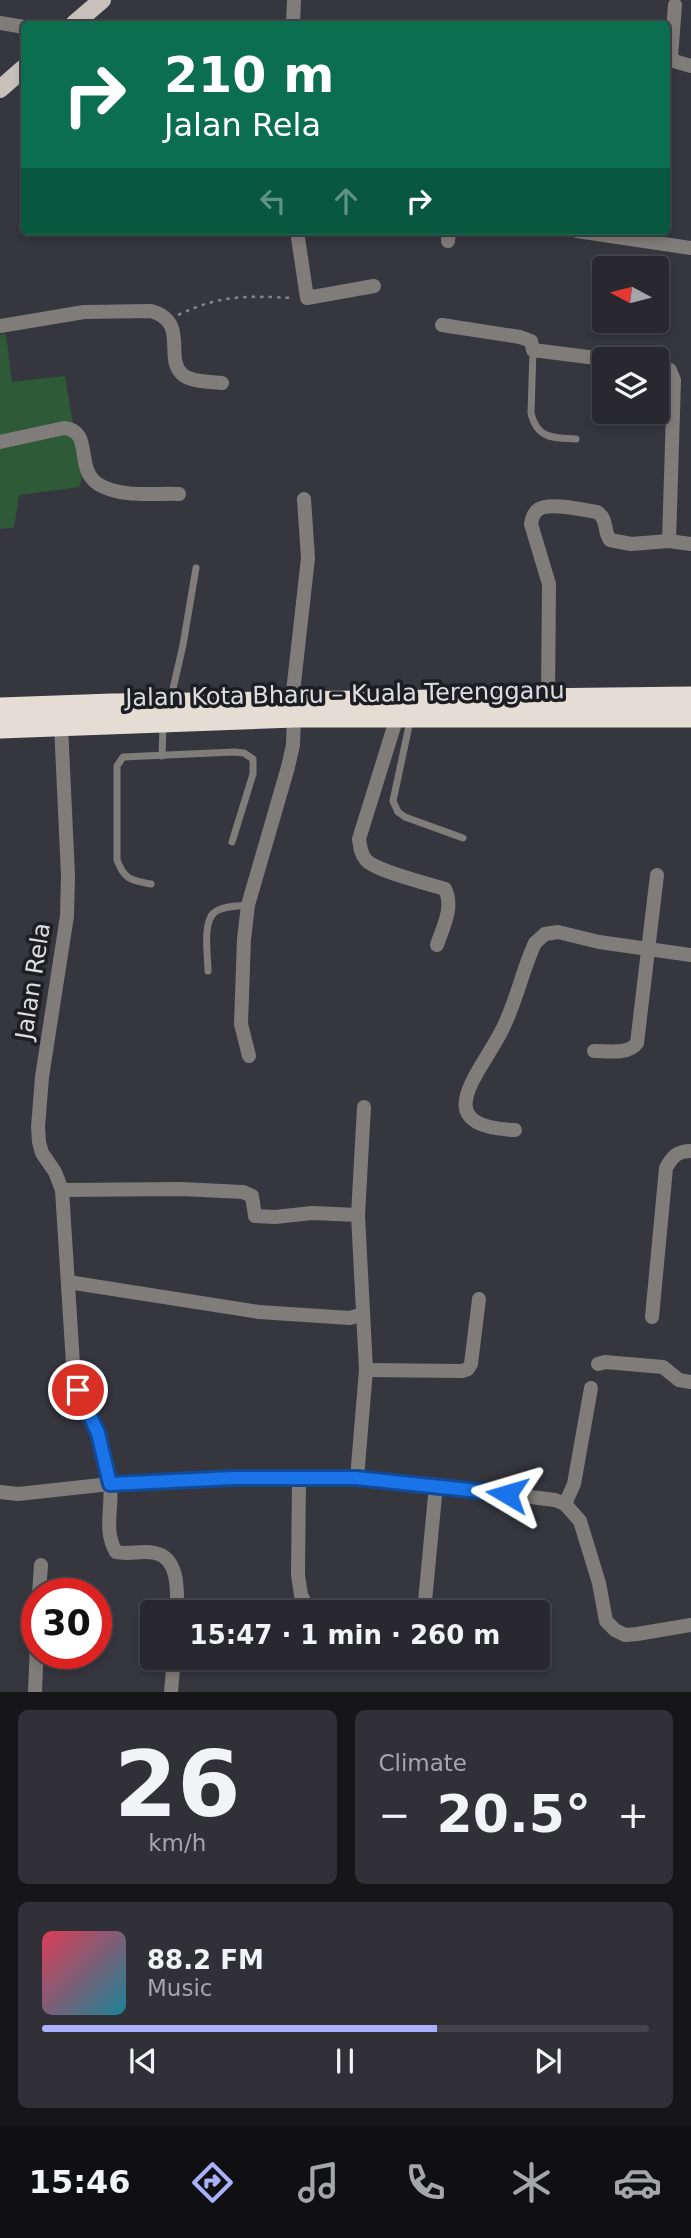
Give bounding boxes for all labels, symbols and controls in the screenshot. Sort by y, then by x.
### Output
text: 210 m [164,47,334,104]
icon: right [49,49,140,140]
text: Jalan Rela [164,106,321,144]
icon: left [254,182,292,220]
icon: ahead [327,182,365,220]
icon: right [400,182,438,220]
north arrow [592,256,668,332]
map controls [592,256,669,424]
button: layers [592,347,669,424]
street label: Jalan Kota Bharu – Kuala Terengganu [123,676,565,712]
street label: Jalan Rela [10,921,56,1043]
pin [48,1360,108,1420]
icon: arrive [59,1371,97,1409]
position arrow [470,1457,544,1531]
speed limit sign: 30 [21,1578,112,1669]
text: 15:47 · 1 min · 260 m [190,1620,500,1650]
text: 26 [114,1732,241,1837]
text: Climate [379,1750,467,1776]
text: 20.5° [437,1784,591,1844]
text: − [379,1793,410,1837]
text: + [617,1793,649,1837]
text: km/h [148,1830,206,1856]
text: 88.2 FM [147,1945,264,1975]
text: Music [147,1975,212,2001]
icon: previous [124,2042,162,2080]
icon: pause [326,2042,364,2080]
icon: next [529,2042,567,2080]
icon: directions [188,2158,237,2207]
icon: music [294,2158,343,2207]
icon: phone [401,2158,450,2207]
icon: climate [507,2158,556,2207]
icon: car [613,2158,662,2207]
text: 15:46 [29,2163,131,2201]

